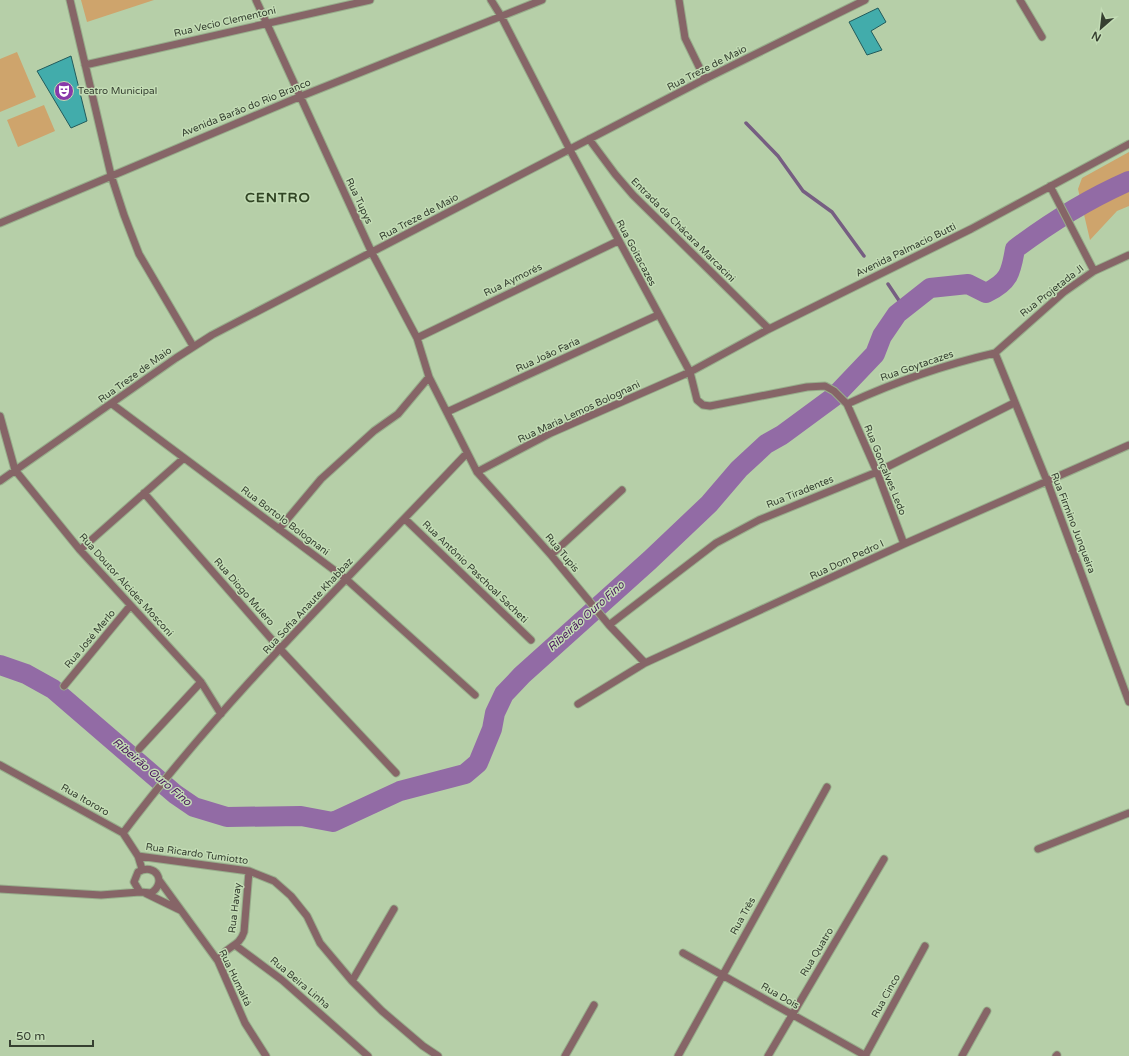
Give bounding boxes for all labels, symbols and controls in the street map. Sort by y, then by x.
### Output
street label: Rua Vecio Clementoni [173,4,277,40]
north arrow [1081,8,1121,48]
text: N [1090,29,1103,44]
street label: Rua Treze de Maio [665,43,749,93]
street label: Avenida Barão do Rio Branco [179,76,313,140]
theatre icon: Teatro Municipal [53,80,75,102]
place label: Teatro Municipal [78,85,157,97]
street label: Entrada da Chácara Marcacini [628,175,738,285]
street label: Rua Tupys [343,176,375,226]
district label: CENTRO [245,189,311,206]
street label: Rua Treze de Maio [377,191,461,243]
street label: Rua Goitacazes [613,218,659,288]
street label: Avenida Palmacio Butti [854,220,958,280]
street label: Rua Aymorés [482,261,544,299]
street label: Rua Projetada JI [1018,262,1086,320]
street label: Rua João Faria [514,335,582,375]
street label: Rua Treze de Maio [96,344,174,406]
street label: Rua Goytacazes [879,348,955,384]
street label: Rua Maria Lemos Bolognani [516,378,642,446]
street label: Rua Gonçalves Ledo [861,423,909,517]
street label: Rua Firmino Junqueira [1048,471,1098,575]
street label: Rua Tiradentes [765,473,836,511]
street label: Rua Bortolo Bolognani [239,484,331,558]
street label: Rua Antônio Paschoal Sacheti [420,518,530,626]
street label: Rua Doutor Alcides Mosconi [77,531,175,639]
street label: Rua Tupis [542,531,582,575]
street label: Rua Dom Pedro I [808,538,886,582]
street label: Rua Sofia Anaute Khabbaz [260,555,356,657]
street label: Rua Diogo Mulero [211,556,277,628]
water label: Ribeirão Ouro Fino [545,577,628,654]
street label: Rua José Merlo [62,607,118,671]
water label: Ribeirão Ouro Fino [110,735,195,809]
street label: Rua Itororo [59,781,111,819]
street label: Rua Ricardo Tumiotto [145,841,249,867]
street label: Rua Havay [226,882,244,934]
street label: Rua Três [728,895,758,937]
street label: Rua Quatro [798,925,836,979]
street label: Rua Humaitá [216,948,254,1008]
street label: Rua Beira Linha [268,954,332,1012]
street label: Rua Cinco [869,972,903,1020]
street label: Rua Dois [759,980,801,1012]
scale bar [10,1022,93,1048]
text: 50 m [16,1029,45,1043]

